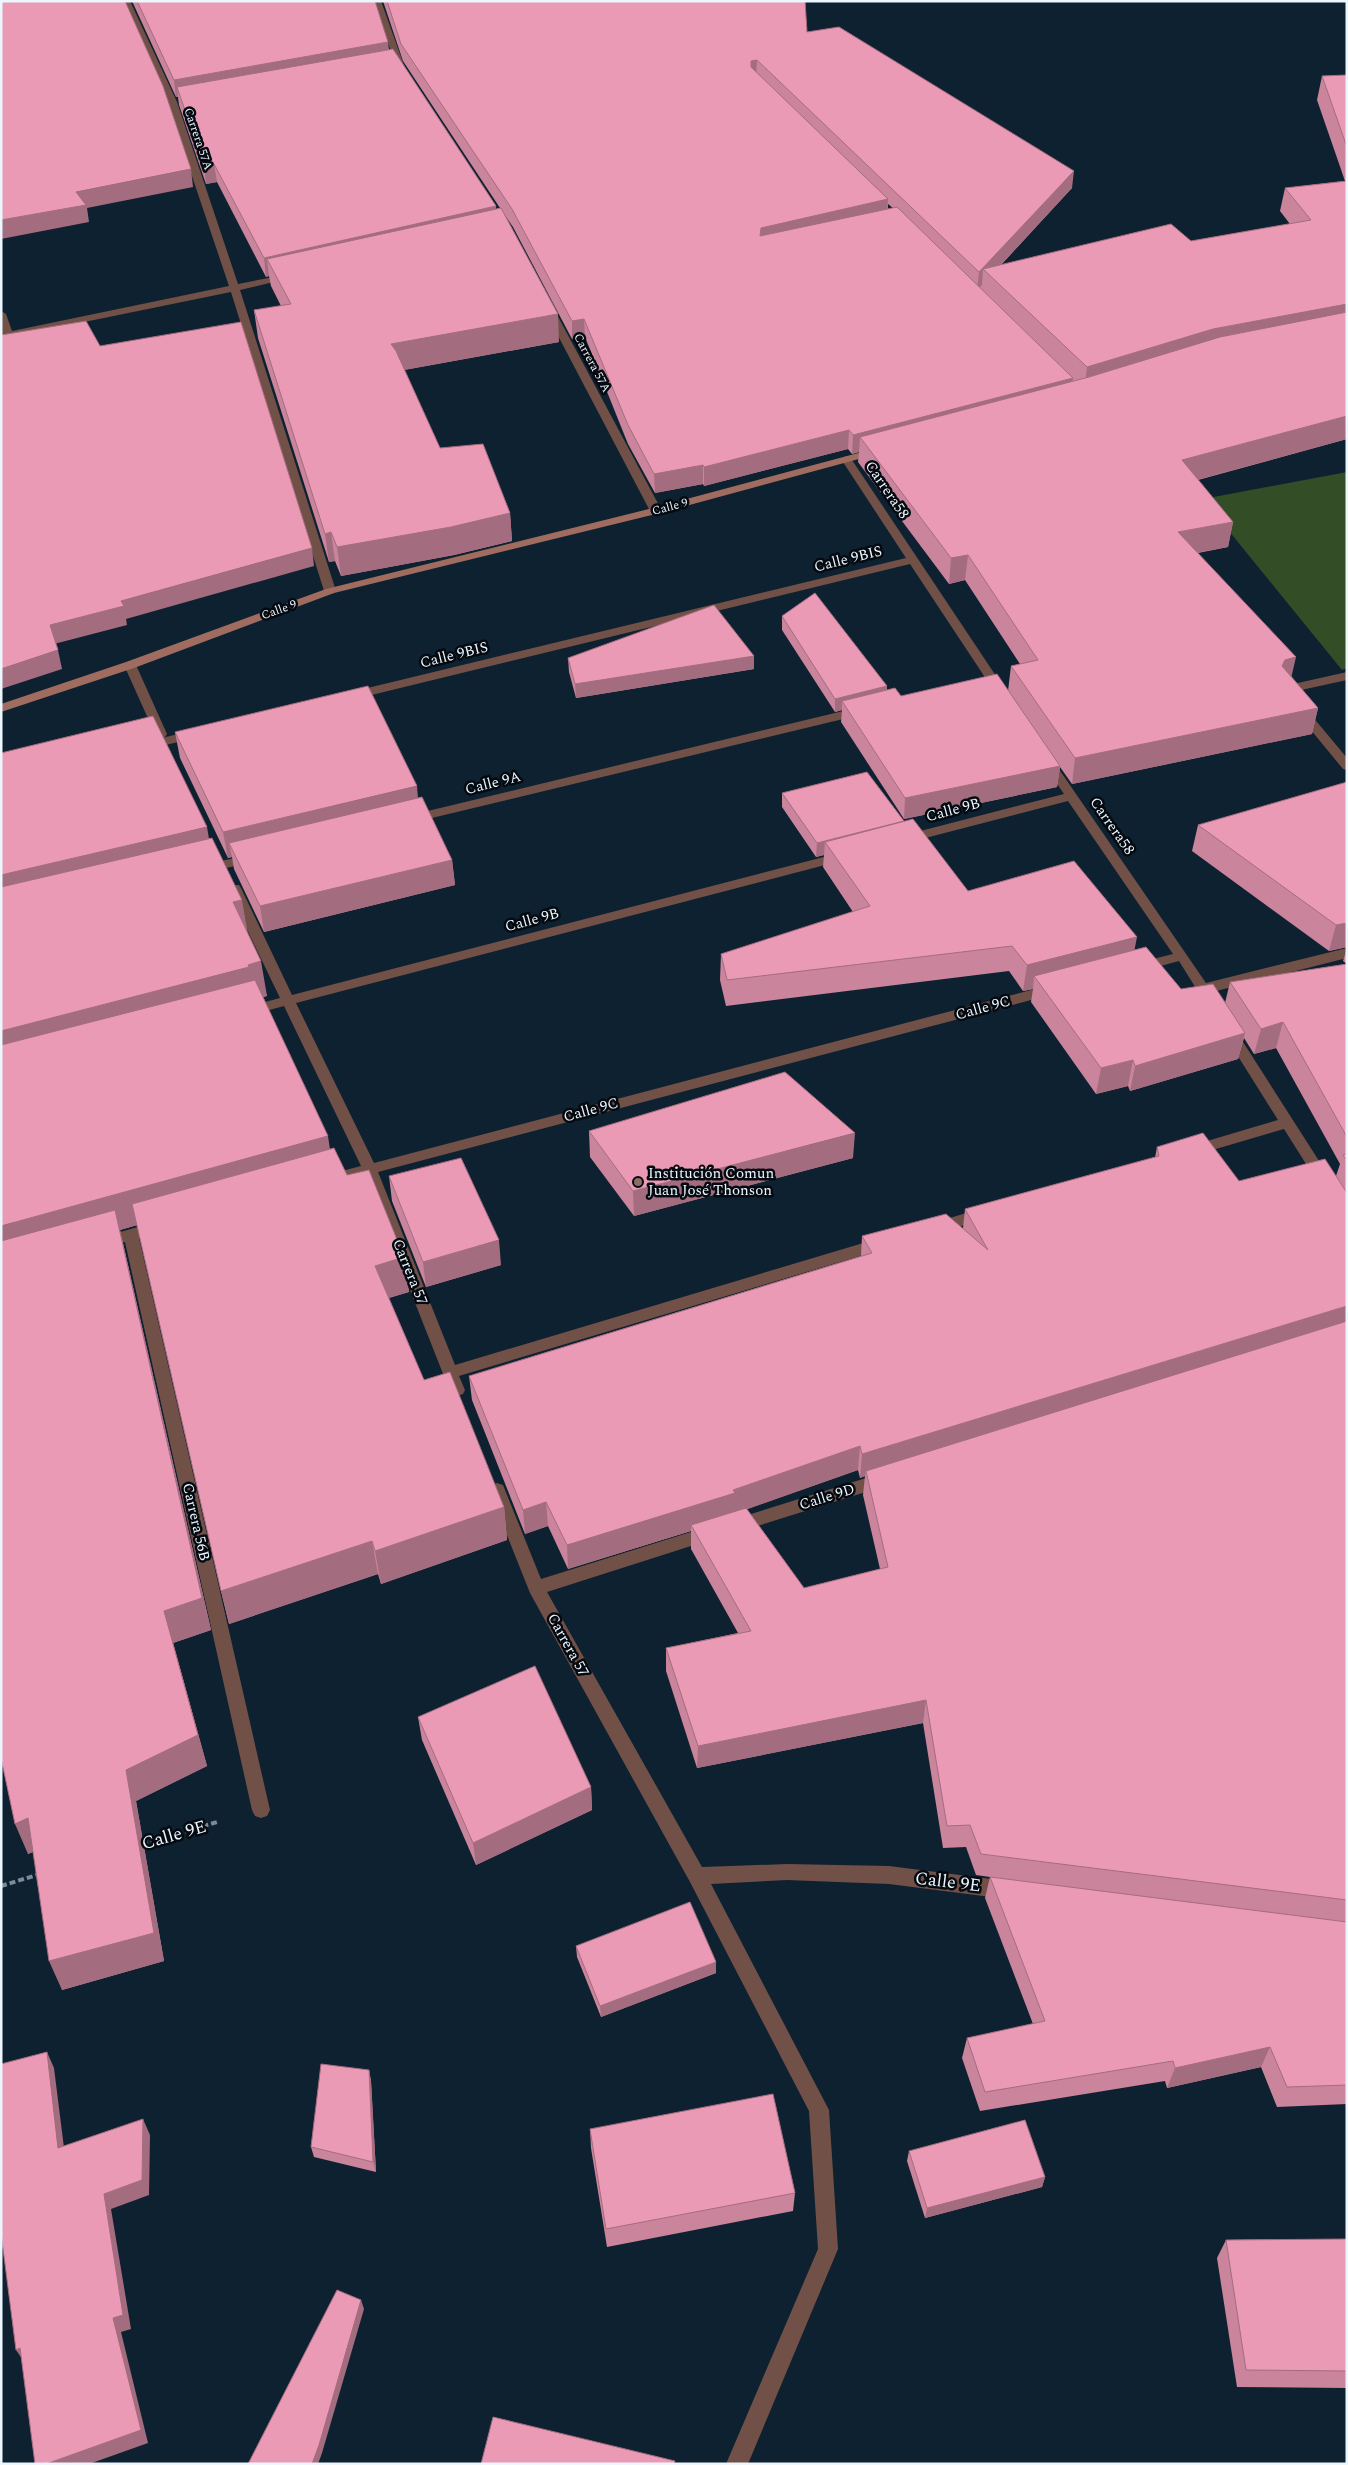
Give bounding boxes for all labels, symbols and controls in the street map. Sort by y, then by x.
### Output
street label: Carrera 57A [178,105,218,173]
street label: Carrera 57A [568,330,616,396]
street label: Carrera58 [859,456,915,524]
street label: Calle 9 [650,493,690,521]
street label: Calle 9BIS [812,539,884,579]
street label: Calle 9 [259,595,299,625]
street label: Calle 9BIS [418,635,490,675]
street label: Calle 9A [463,765,523,801]
street label: Calle 9B [923,792,983,828]
street label: Carrera58 [1084,792,1140,860]
street label: Calle 9B [502,902,562,938]
street label: Calle 9C [953,990,1013,1026]
street label: Calle 9C [561,1092,621,1128]
place label: Institución Comun Juan José Thonson [648,1162,774,1202]
marker: Institución Comun Juan José Thonson [632,1176,644,1188]
street label: Carrera 57 [386,1235,434,1309]
street label: Calle 9D [796,1478,858,1516]
street label: Carrera 56B [176,1481,216,1563]
street label: Carrera 57 [541,1609,595,1681]
street label: Calle 9E [138,1813,210,1857]
street label: Calle 9E [913,1865,983,1899]

